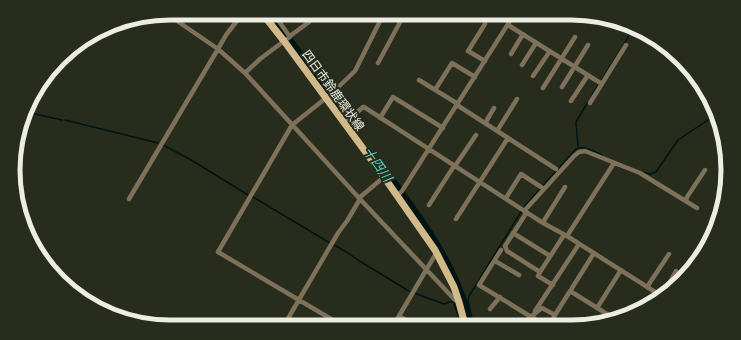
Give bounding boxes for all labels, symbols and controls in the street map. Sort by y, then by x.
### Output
street label: 四日市鈴鹿環状線 [300,47,368,133]
water label: 十四川 [360,144,397,186]

